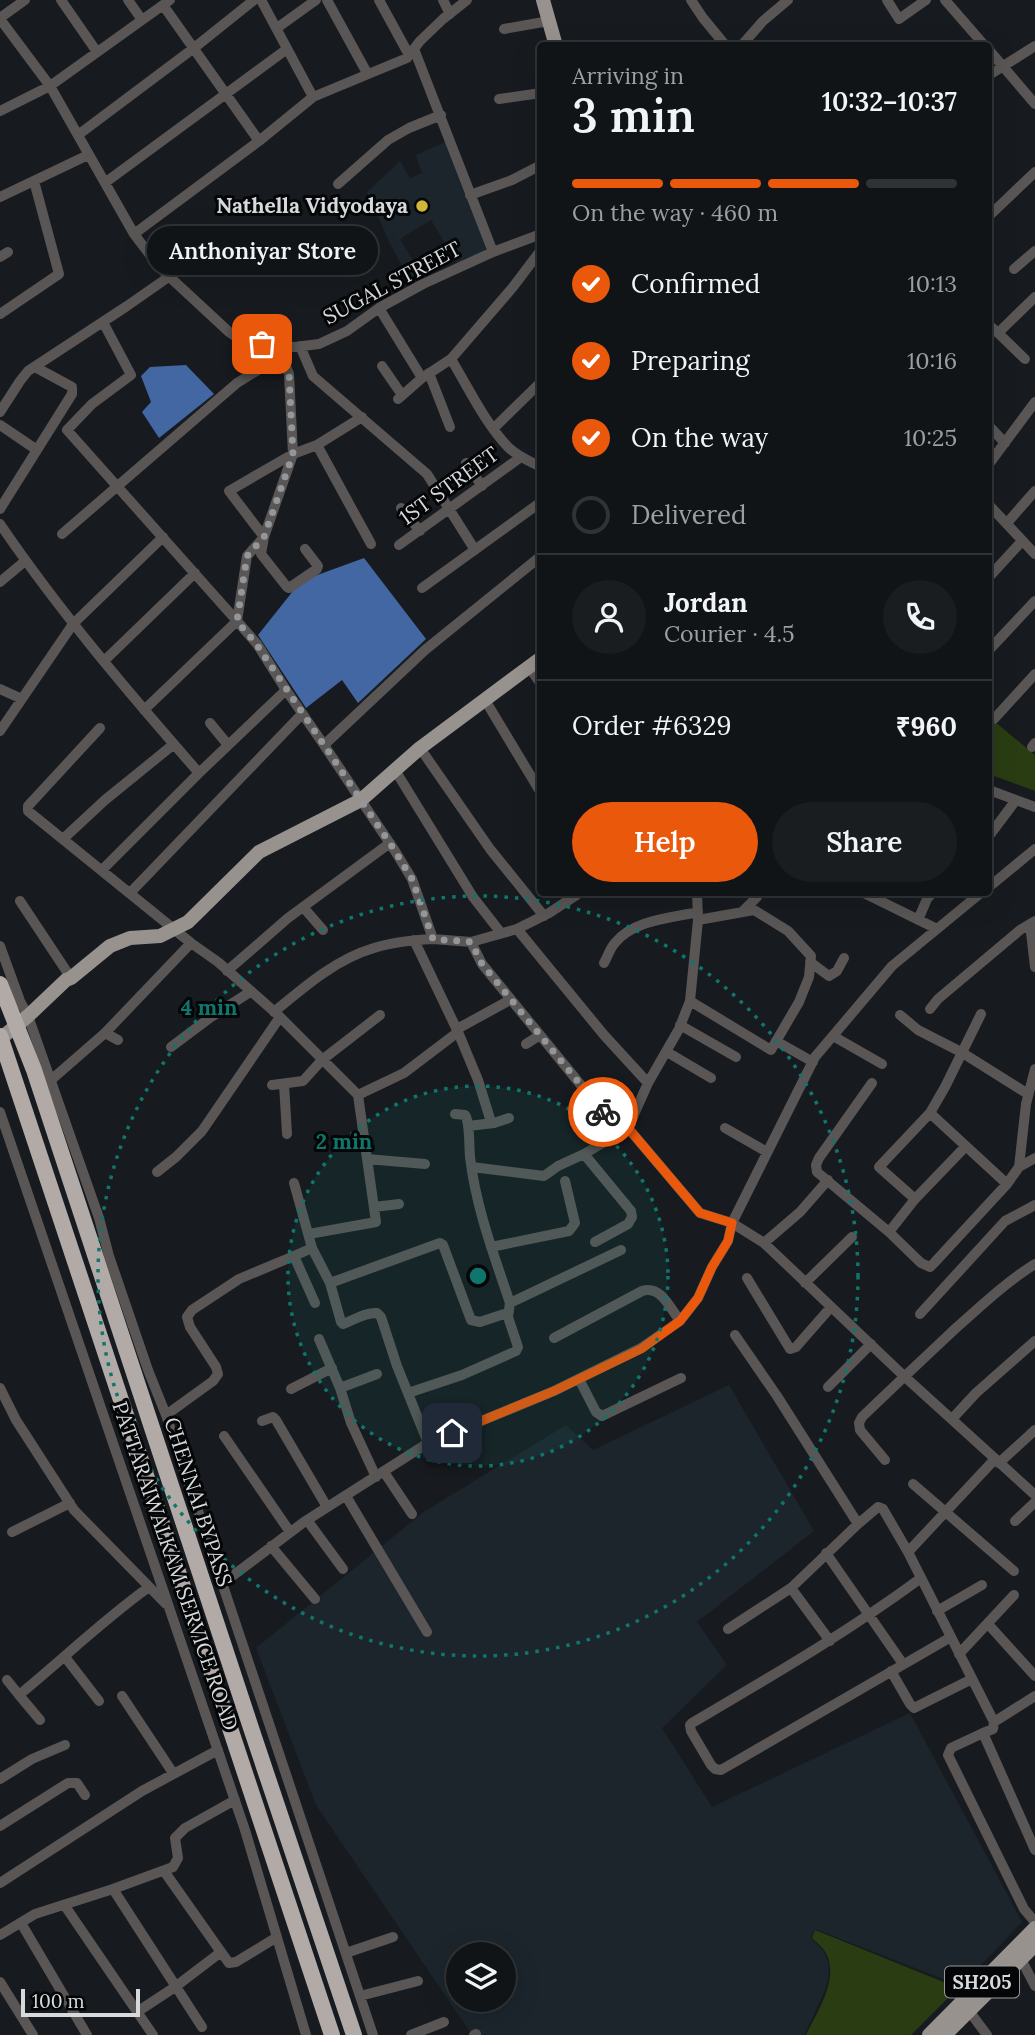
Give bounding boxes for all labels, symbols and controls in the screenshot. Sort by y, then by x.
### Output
text: Arriving in [572,61,684,90]
text: 10:32–10:37 [822,85,957,118]
text: 3 min [572,86,695,145]
place label: Nathella Vidyodaya [216,192,408,219]
marker: Nathella Vidyodaya [414,198,430,214]
text: On the way · 460 m [572,198,778,227]
callout: Anthoniyar Store [146,225,378,274]
street label: SUGAL STREET [318,235,465,330]
text: Anthoniyar Store [169,236,356,265]
icon: check [572,265,610,303]
text: Confirmed [631,267,760,300]
text: 10:13 [907,269,957,298]
pin [232,314,292,374]
icon: bag [243,325,281,363]
icon: check [572,342,610,380]
text: Preparing [631,344,750,377]
text: 10:16 [907,346,957,375]
icon: check [572,419,610,457]
text: On the way [631,421,768,454]
text: 10:25 [904,423,957,452]
street label: 1ST STREET [394,440,504,531]
text: Delivered [631,498,747,531]
button: person [572,580,646,654]
button: phone [883,580,957,654]
text: Jordan [664,586,748,619]
text: Courier · 4.5 [664,619,795,648]
text: Order #6329 [572,709,732,742]
text: ₹960 [896,710,957,743]
button: Help [572,802,758,882]
button: Share [772,802,957,882]
text: 4 min [181,994,237,1021]
courier [568,1077,638,1147]
icon: bike [584,1093,622,1131]
text: 2 min [316,1128,372,1155]
centre of rings [466,1264,490,1288]
street label: PATTARAIWALKAM SERVICE ROAD [106,1398,245,1734]
pin [422,1403,482,1463]
street label: CHENNAI BYPASS [158,1414,239,1590]
icon: home [433,1414,471,1452]
map controls [446,1942,516,2012]
button: layers [446,1942,516,2012]
road number: SH205 [945,1966,1019,1998]
scale bar [21,1986,140,2018]
text: 100 m [32,1989,85,2013]

